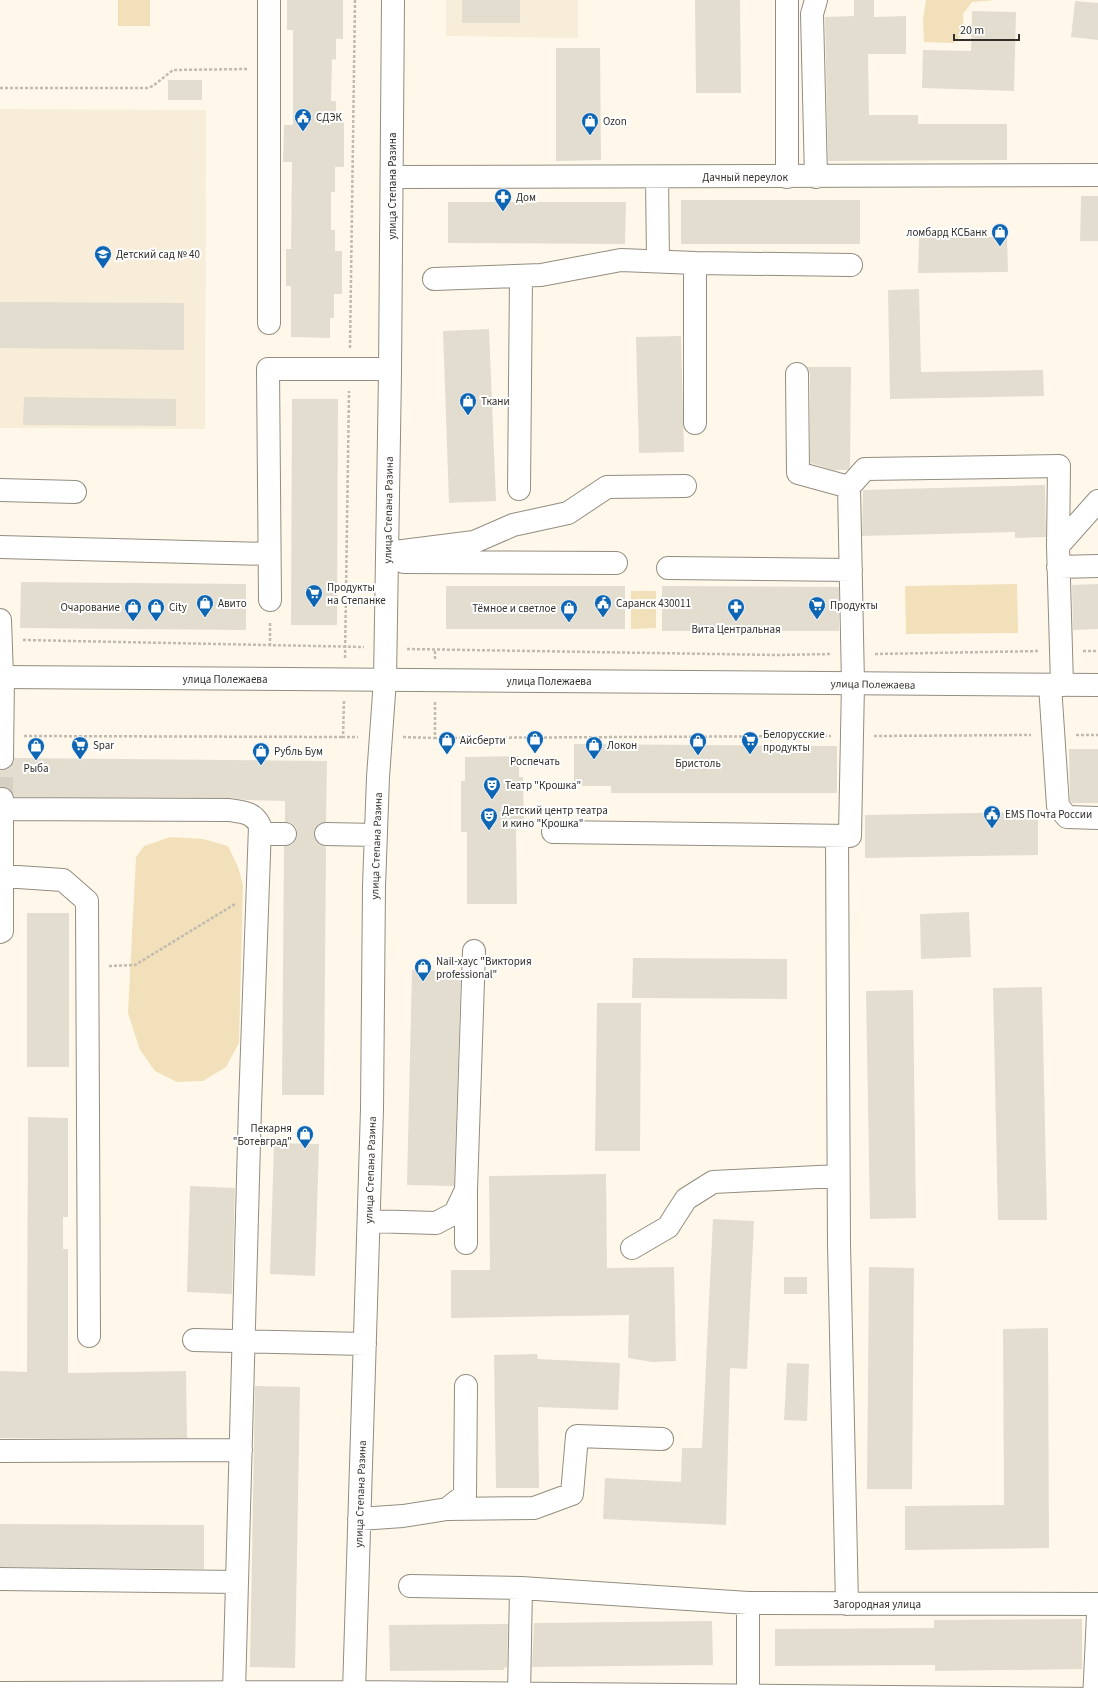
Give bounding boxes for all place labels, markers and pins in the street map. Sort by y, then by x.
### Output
public building icon: СДЭК [293,107,313,132]
place label: СДЭК [316,110,343,125]
shop icon: Ozon [580,111,600,136]
place label: Ozon [603,114,627,129]
pharmacy icon: Дом [493,187,513,212]
place label: Дом [516,190,536,205]
shop icon: ломбард КСБанк [990,222,1010,247]
place label: ломбард КСБанк [907,225,988,240]
school or university icon: Детский сад № 40 [93,244,113,269]
place label: Детский сад № 40 [116,247,200,262]
shop icon: Ткани [458,391,478,416]
place label: Ткани [481,394,510,409]
place label: Продукты на Степанке [327,580,386,608]
supermarket icon: Продукты на Степанке [304,583,324,608]
shop icon: Авито [195,593,215,618]
public building icon: Саранск 430011 [593,593,613,618]
supermarket icon: Продукты [807,595,827,620]
place label: Авито [218,596,247,611]
place label: Саранск 430011 [616,596,691,611]
shop icon: Очарование [123,597,143,622]
shop icon: City [146,597,166,622]
pharmacy icon: Вита Центральная [726,597,746,622]
shop icon: Тёмное и светлое [559,598,579,623]
place label: Продукты [830,598,878,613]
place label: Очарование [60,600,121,615]
place label: City [169,600,187,615]
place label: Тёмное и светлое [472,601,557,616]
place label: Вита Центральная [691,622,781,637]
place label: Белорусские продукты [763,727,825,755]
shop icon: Роспечать [525,729,545,754]
shop icon: Айсберти [437,730,457,755]
supermarket icon: Белорусские продукты [740,730,760,755]
shop icon: Бристоль [688,731,708,756]
place label: Айсберти [460,733,506,748]
supermarket icon: Spar [70,735,90,760]
shop icon: Локон [584,735,604,760]
shop icon: Рыба [26,736,46,761]
place label: Spar [93,738,114,753]
place label: Локон [607,738,637,753]
shop icon: Рубль Бум [251,741,271,766]
place label: Рубль Бум [274,744,323,759]
place label: Роспечать [510,754,560,769]
place label: Бристоль [675,756,721,771]
place label: Рыба [23,761,49,776]
theatre icon: Театр "Крошка" [482,775,502,800]
place label: Театр "Крошка" [505,778,581,793]
place label: Детский центр театра и кино "Крошка" [502,803,608,831]
public building icon: EMS Почта России [982,804,1002,829]
theatre icon: Детский центр театра и кино "Крошка" [479,806,499,831]
place label: EMS Почта России [1005,807,1092,822]
place label: Nail-хаус "Виктория professional" [436,954,532,982]
shop icon: Nail-хаус "Виктория professional" [413,957,433,982]
place label: Пекарня "Ботевград" [233,1121,292,1149]
shop icon: Пекарня "Ботевград" [295,1124,315,1149]

